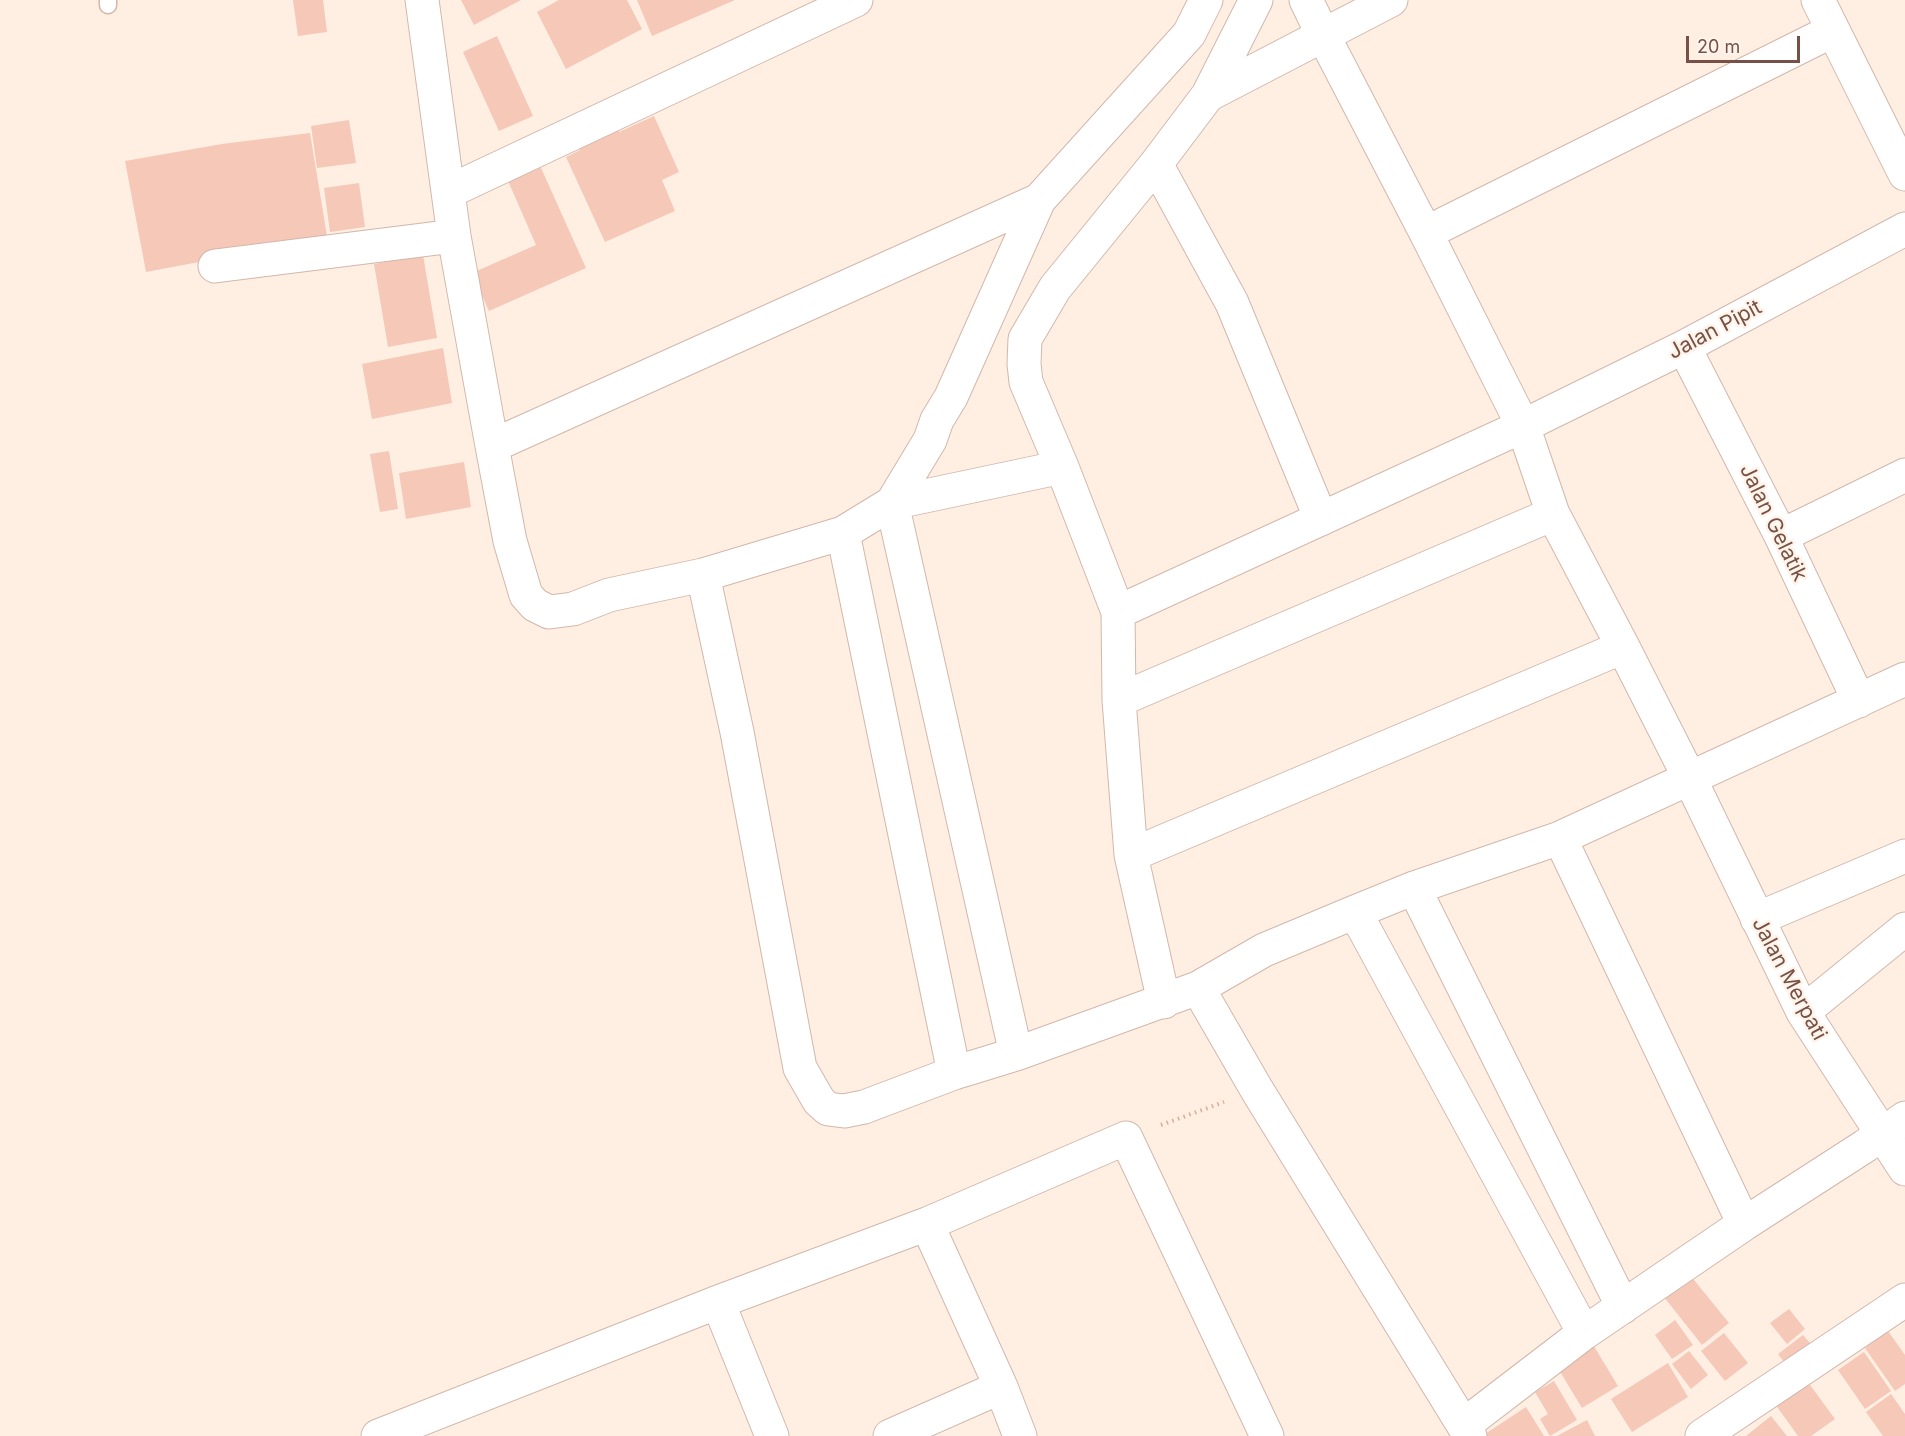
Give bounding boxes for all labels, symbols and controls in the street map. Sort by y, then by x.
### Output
scale bar [1689,24,1803,62]
text: 20 m [1697,36,1740,57]
street label: Jalan Pipit [1664,295,1766,365]
street label: Jalan Gelatik [1734,460,1812,586]
street label: Jalan Merpati [1746,913,1832,1045]

